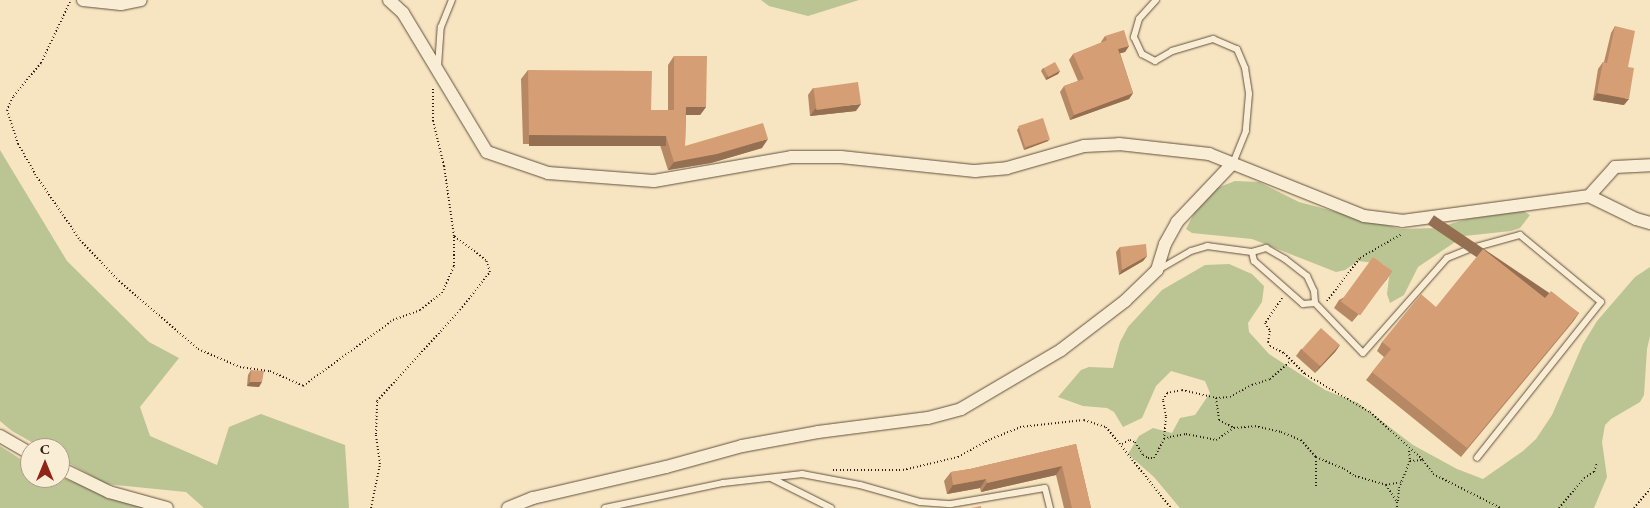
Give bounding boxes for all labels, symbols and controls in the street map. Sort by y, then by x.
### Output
north arrow [20,438,70,488]
text: С [40,440,50,458]

